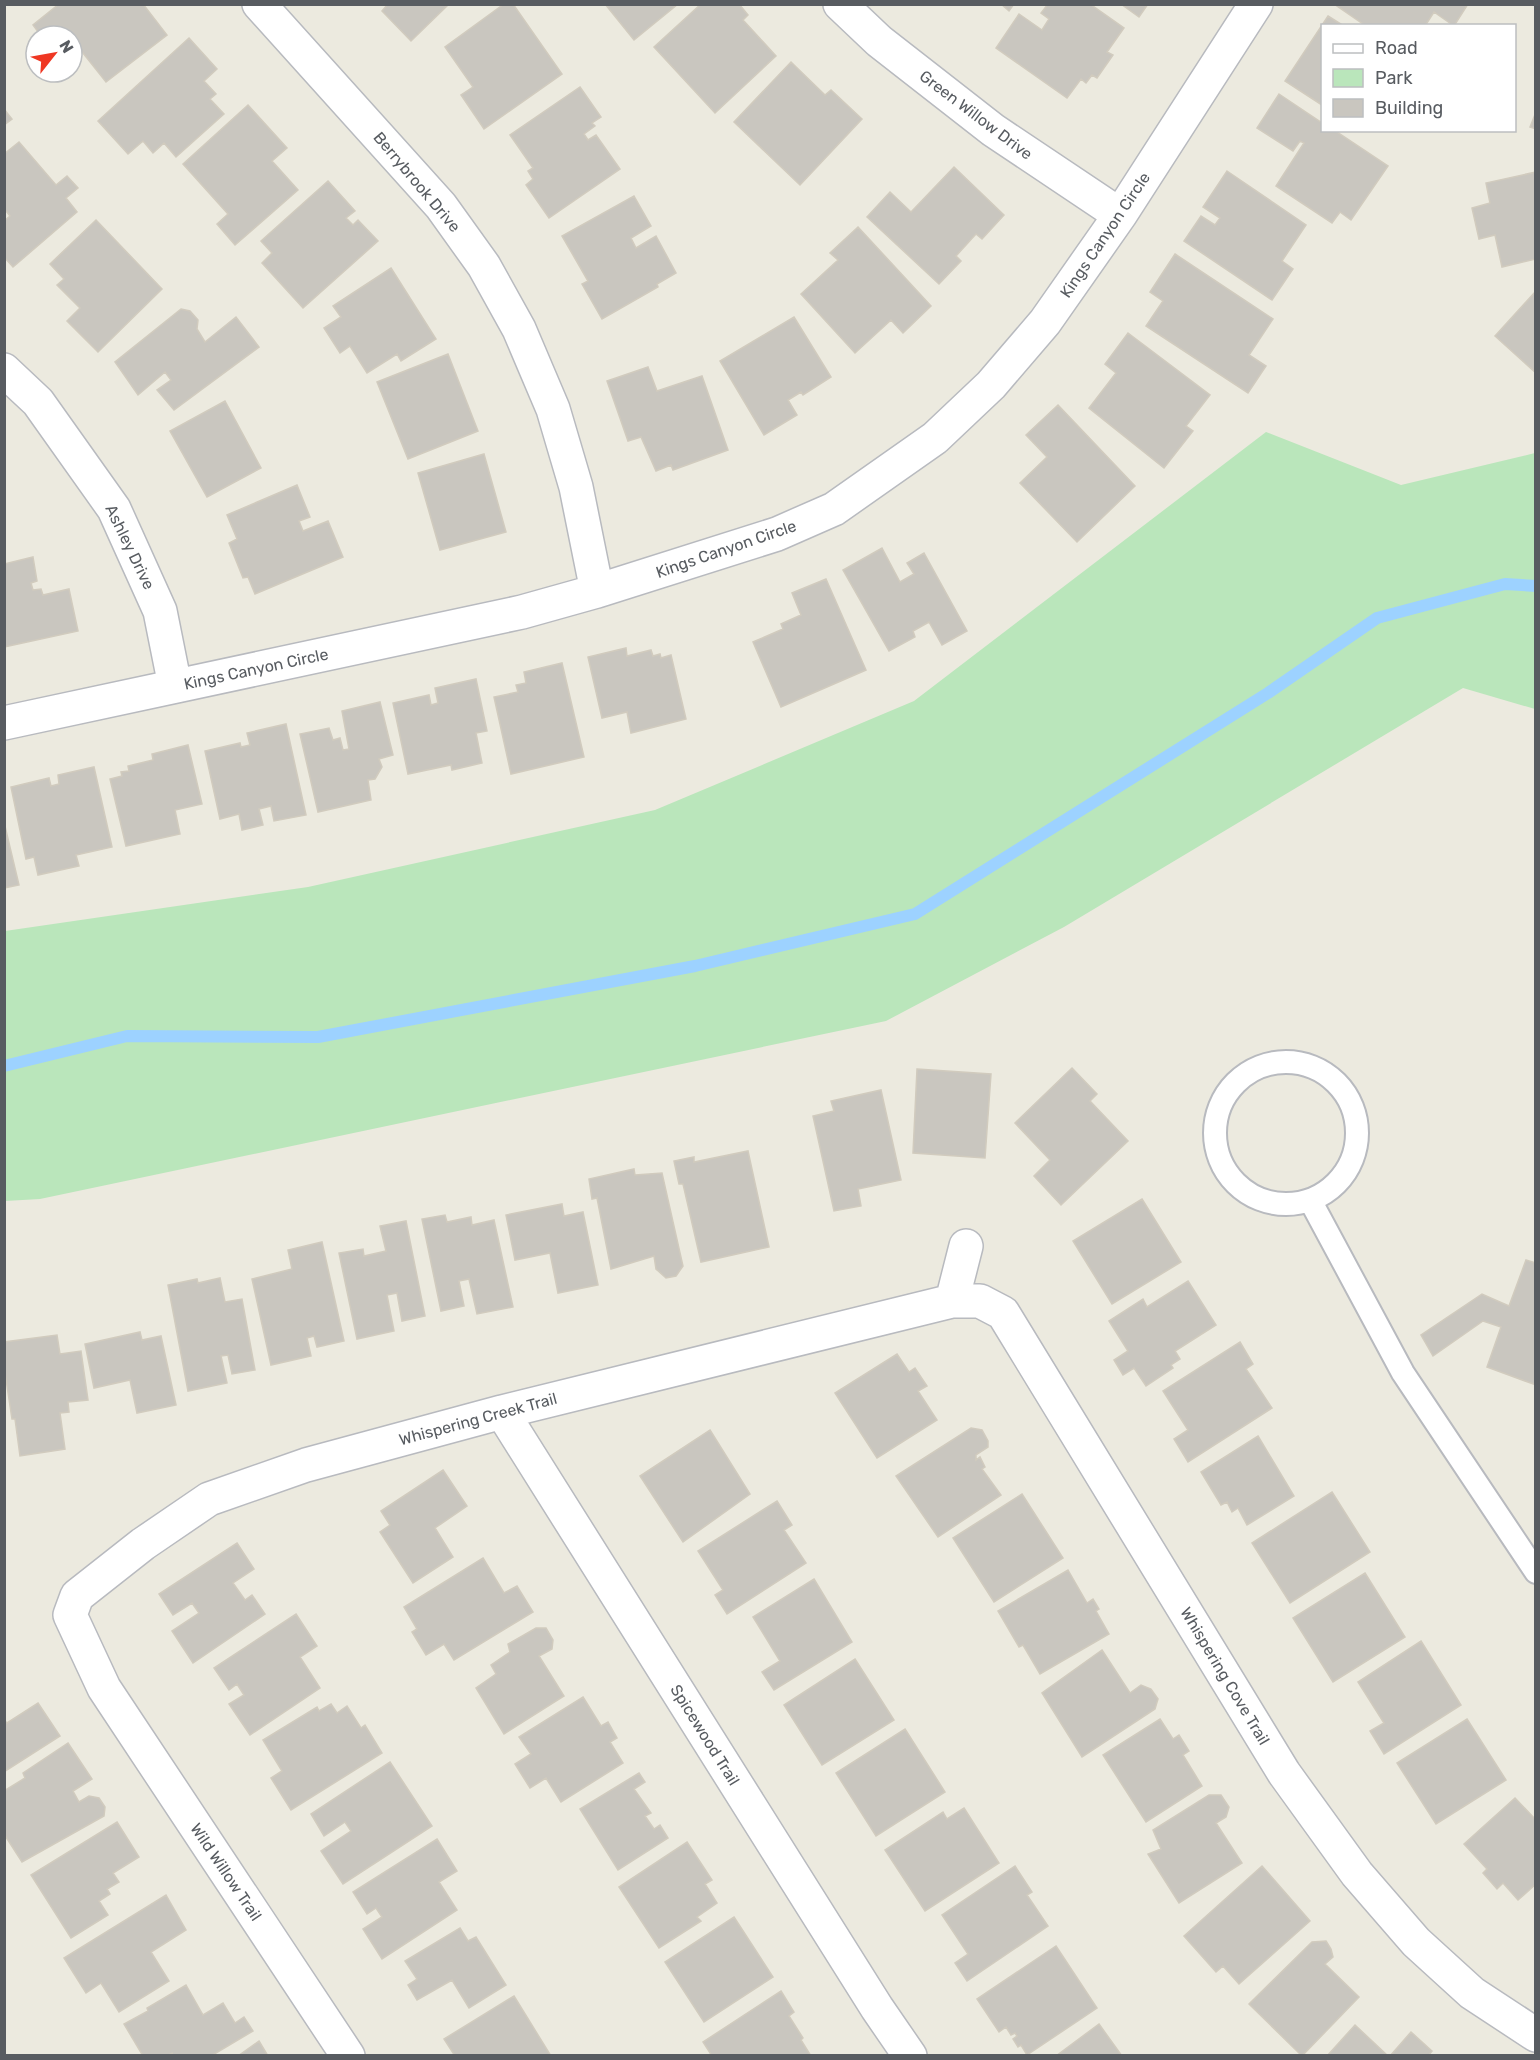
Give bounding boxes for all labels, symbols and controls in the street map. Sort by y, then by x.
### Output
north arrow [24,24,84,84]
legend [1321,24,1516,132]
text: N [55,37,78,56]
text: Road [1375,37,1418,59]
street label: Green Willow Drive [916,66,1036,164]
text: Park [1375,67,1413,89]
text: Building [1375,97,1443,119]
street label: Berrybrook Drive [370,128,464,236]
street label: Kings Canyon Circle [1056,169,1154,301]
street label: Ashley Drive [101,501,159,593]
street label: Kings Canyon Circle [653,516,799,582]
street label: Kings Canyon Circle [182,644,330,694]
street label: Whispering Creek Trail [397,1389,559,1449]
street label: Whispering Cove Trail [1176,1604,1274,1748]
street label: Spicewood Trail [666,1681,744,1789]
street label: Wild Willow Trail [186,1820,266,1924]

